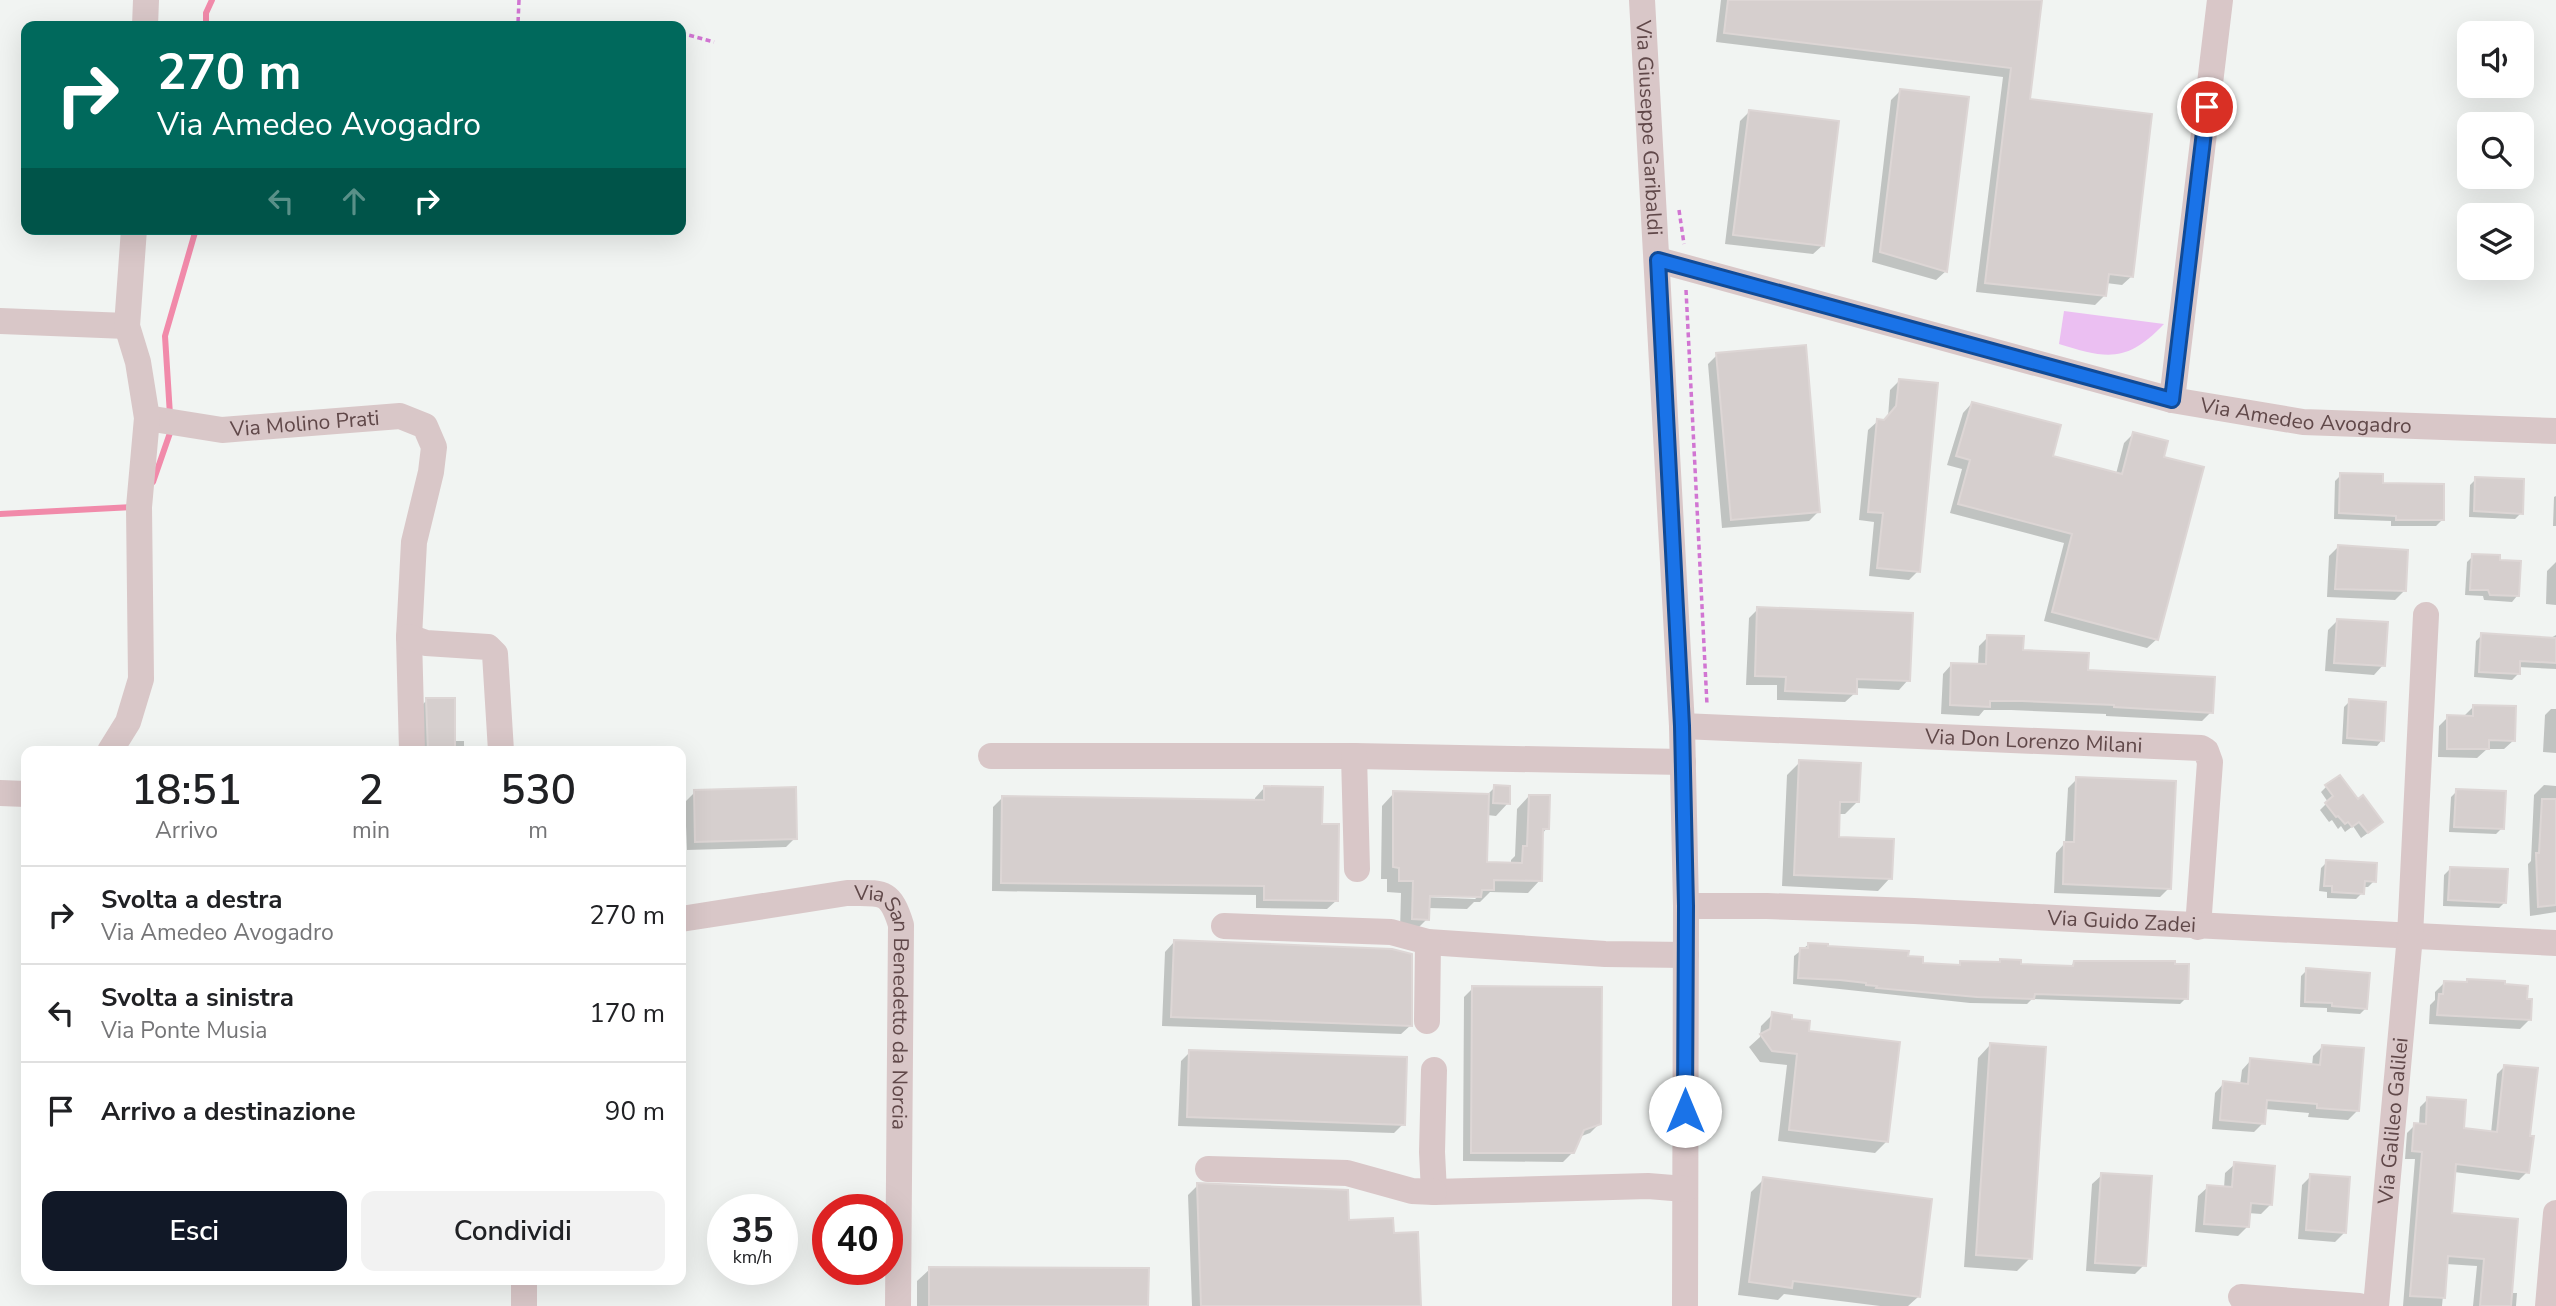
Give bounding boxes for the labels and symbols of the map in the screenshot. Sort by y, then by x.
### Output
street label: Via Giuseppe Garibaldi [1629,18,1669,236]
pin [2177,77,2237,137]
street label: Via Amedeo Avogadro [2197,391,2412,440]
street label: Via Molino Prati [228,404,380,443]
street label: Via Don Lorenzo Milani [1923,722,2143,760]
street label: Via San Benedetto da Norcia [853,879,915,1130]
street label: Via Guido Zadei [2046,904,2197,939]
street label: Via Galileo Galilei [2371,1036,2415,1206]
position arrow [1648,1074,1722,1148]
speed limit sign: 40 [812,1194,903,1285]

